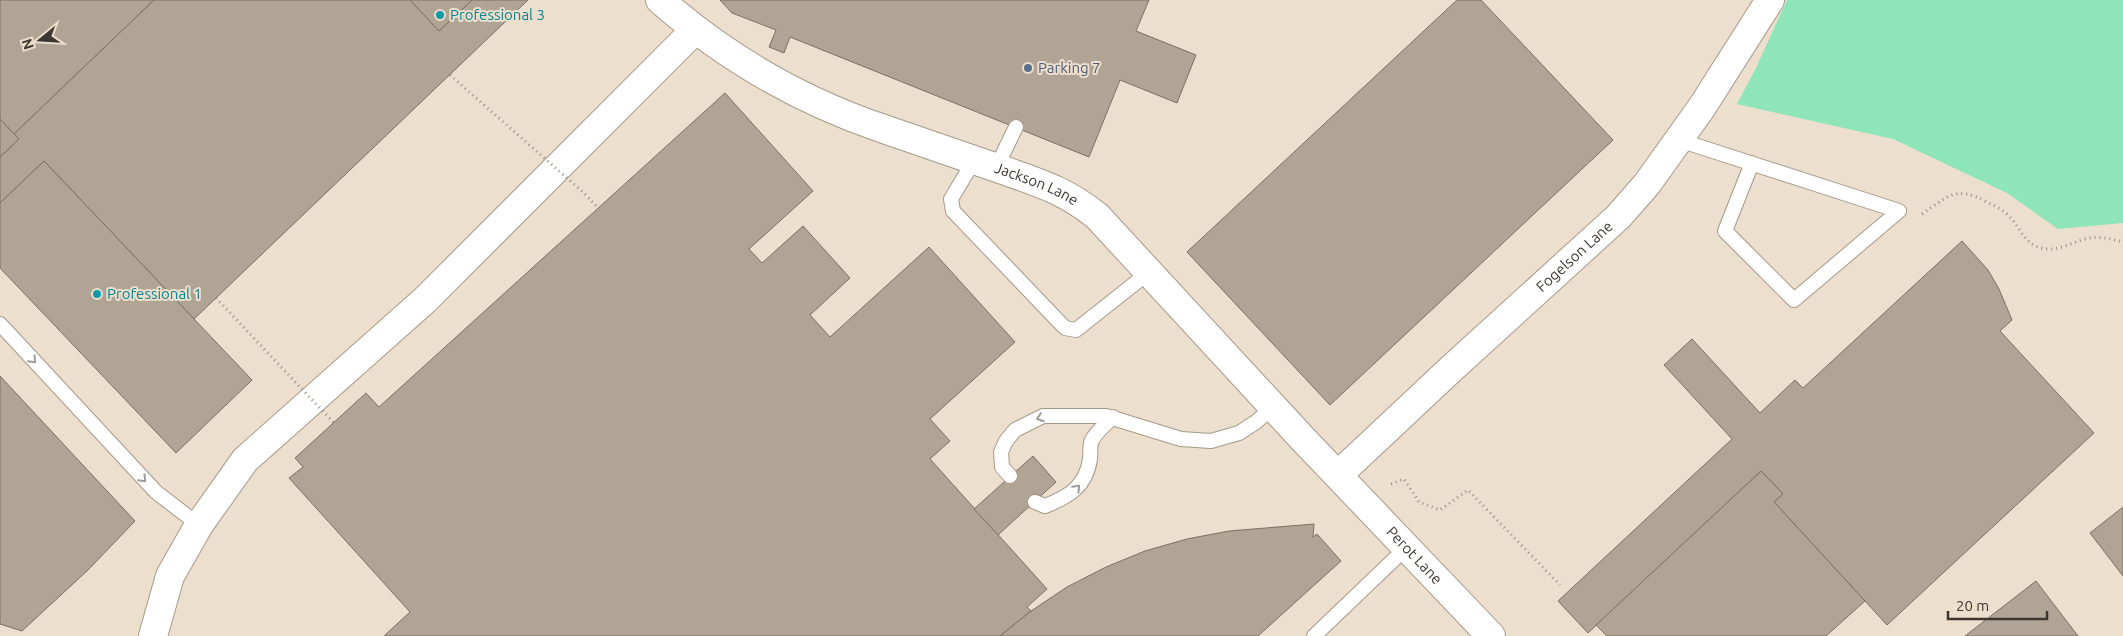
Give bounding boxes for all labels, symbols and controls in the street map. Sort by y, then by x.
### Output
place label: Professional 3 [450,6,545,23]
marker: Professional 3 [434,9,446,21]
north arrow [15,15,65,65]
text: N [18,37,37,51]
place label: Parking 7 [1038,59,1101,76]
marker: Parking 7 [1022,62,1034,74]
street label: Jackson Lane [992,159,1082,208]
street label: Fogelson Lane [1533,217,1616,295]
place label: Professional 1 [107,285,202,302]
marker: Professional 1 [91,288,103,300]
one-way arrow [27,354,36,363]
one-way arrow [1036,413,1045,423]
one-way arrow [137,474,146,483]
one-way arrow [1071,484,1080,493]
street label: Perot Lane [1383,523,1446,587]
scale bar [1948,588,2047,620]
text: 20 m [1956,597,1989,614]

